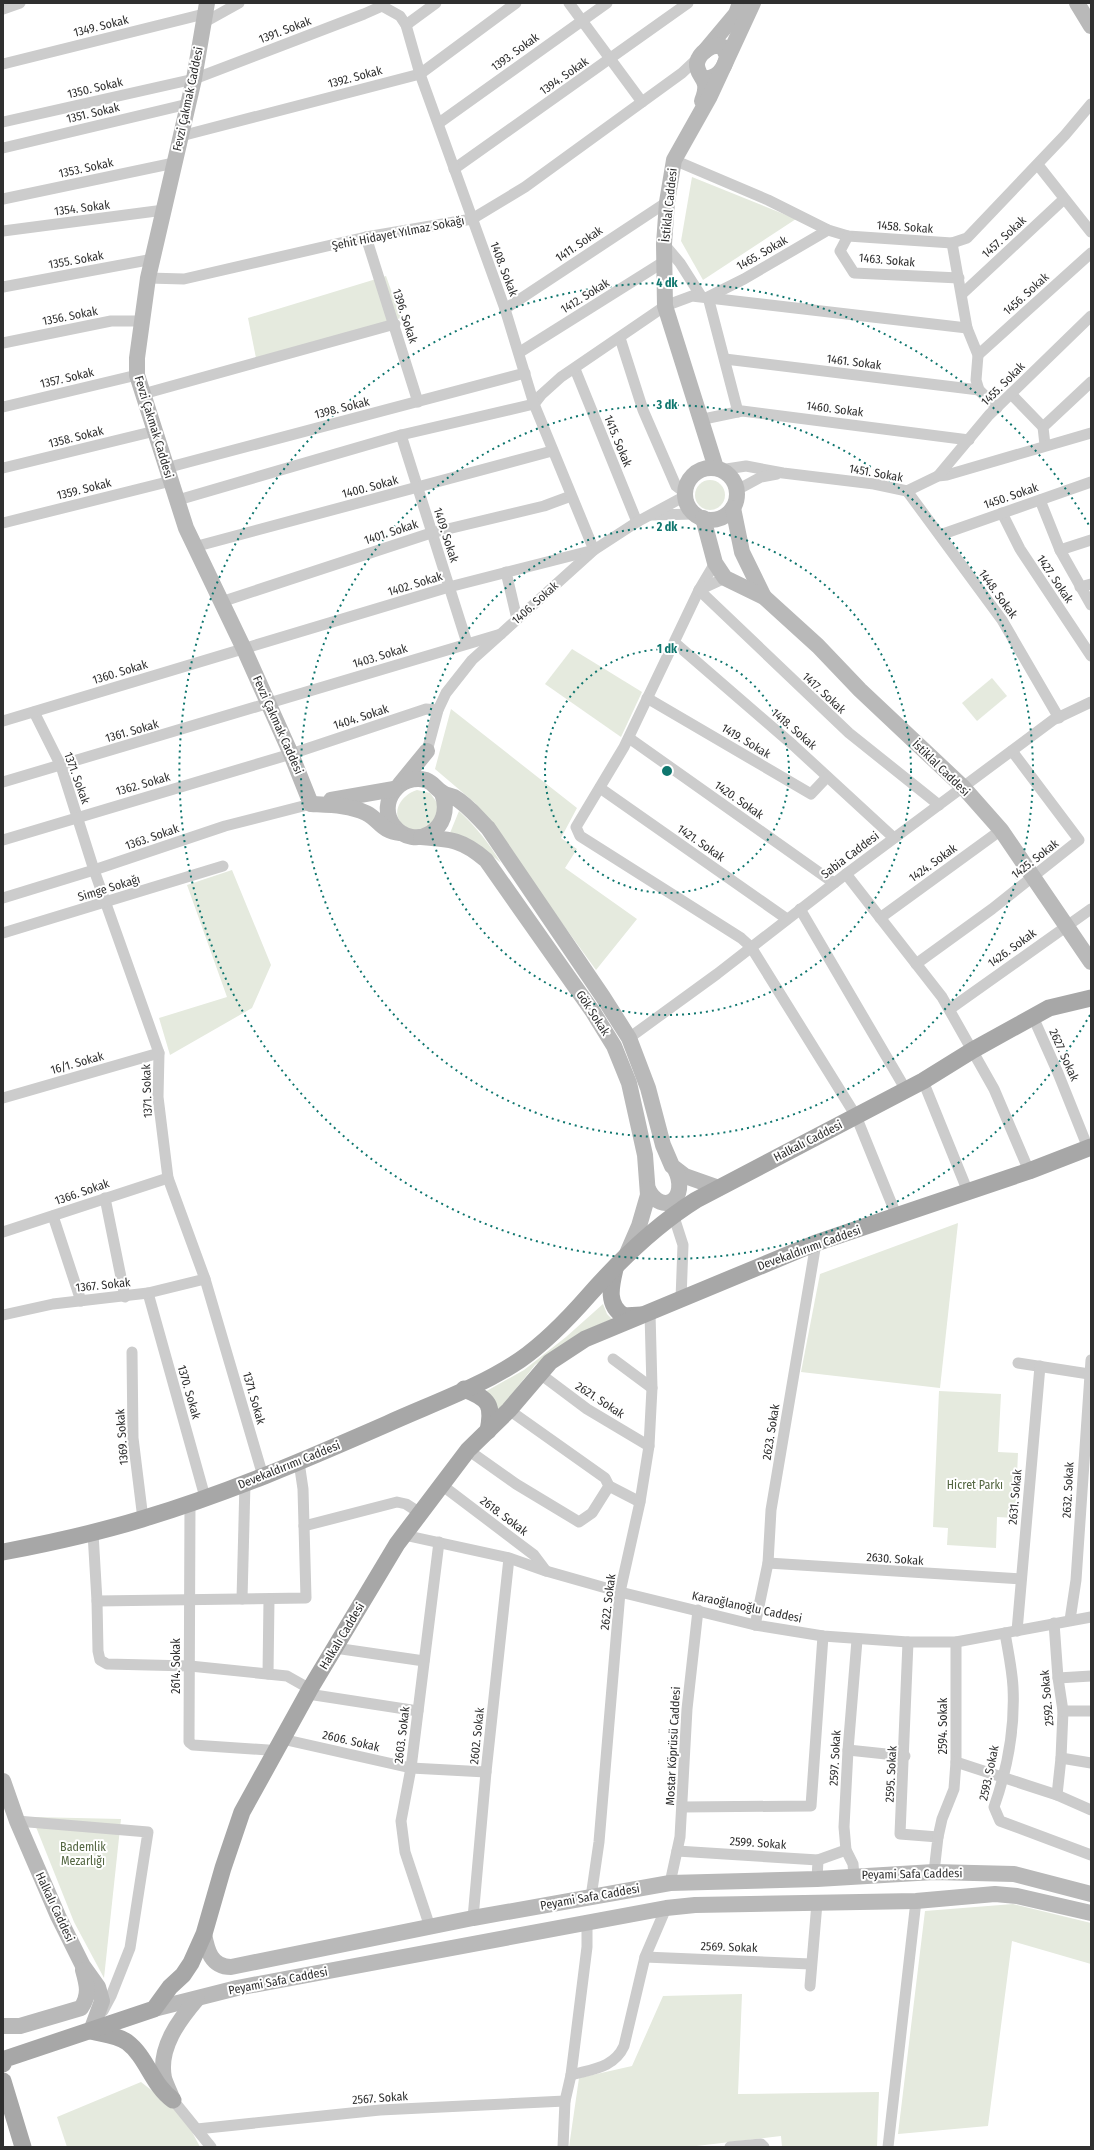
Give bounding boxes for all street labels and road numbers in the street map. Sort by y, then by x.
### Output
street label: 1349. Sokak [72,12,130,40]
street label: 1391. Sokak [257,14,313,46]
street label: 1393. Sokak [488,30,542,74]
street label: Fevzi Çakmak Caddesi [170,46,206,152]
street label: 1394. Sokak [537,54,591,98]
street label: 1392. Sokak [326,63,384,91]
street label: 1350. Sokak [66,75,124,101]
street label: 1351. Sokak [65,100,121,126]
street label: 1353. Sokak [57,155,115,181]
street label: İstiklal Caddesi [657,167,680,243]
street label: 1354. Sokak [53,198,111,218]
street label: Şehit Hidayet Yılmaz Sokağı [331,213,465,253]
street label: 1457. Sokak [979,213,1029,261]
street label: 1458. Sokak [876,218,934,236]
street label: 1411. Sokak [553,223,605,265]
street label: 1465. Sokak [734,233,790,273]
street label: 1408. Sokak [487,240,521,299]
street label: 1355. Sokak [47,248,105,272]
street label: 1463. Sokak [858,251,916,269]
street label: 1456. Sokak [1000,270,1052,318]
street label: 1412. Sokak [558,275,612,316]
street label: 1396. Sokak [390,287,420,345]
street label: 1356. Sokak [41,304,99,328]
street label: 1461. Sokak [826,352,883,372]
street label: 1455. Sokak [978,359,1028,409]
street label: 1357. Sokak [39,365,96,391]
street label: Fevzi Çakmak Caddesi [132,374,176,480]
street label: 1398. Sokak [313,394,371,422]
street label: 1460. Sokak [806,399,865,419]
street label: 1415. Sokak [601,413,635,469]
street label: 1358. Sokak [47,423,105,451]
street label: 1451. Sokak [848,461,904,485]
street label: 1400. Sokak [340,473,400,501]
street label: 1359. Sokak [55,475,113,503]
street label: 1450. Sokak [982,480,1040,512]
street label: 1409. Sokak [431,506,462,565]
street label: 1401. Sokak [362,517,420,547]
street label: 1427. Sokak [1034,552,1076,606]
street label: 1448. Sokak [976,567,1021,621]
street label: 1402. Sokak [386,569,444,599]
street label: 1406. Sokak [509,578,561,627]
street label: 1403. Sokak [351,641,409,671]
street label: 1360. Sokak [91,657,150,687]
street label: 1417. Sokak [800,669,849,717]
street label: Fevzi Çakmak Caddesi [250,674,306,776]
street label: 1404. Sokak [332,701,391,732]
street label: 1418. Sokak [769,706,820,753]
street label: 1361. Sokak [104,717,161,745]
street label: 1419. Sokak [719,721,773,761]
street label: İstiklal Caddesi [909,736,973,799]
street label: 1371. Sokak [61,750,93,806]
street label: 1362. Sokak [114,769,172,798]
street label: 1420. Sokak [712,778,766,822]
street label: 1363. Sokak [123,821,181,853]
street label: 1421. Sokak [675,822,728,865]
street label: Sabia Caddesi [818,829,882,881]
street label: 1425. Sokak [1009,836,1062,882]
street label: 1424. Sokak [906,841,960,885]
street label: Simge Sokağı [76,872,142,904]
street label: 1426. Sokak [985,926,1039,970]
street label: Gök Sokak [573,988,613,1038]
street label: 2627. Sokak [1046,1027,1082,1084]
street label: 16/1. Sokak [49,1049,106,1077]
street label: 1371. Sokak [139,1063,155,1118]
street label: Halkalı Caddesi [771,1118,845,1164]
street label: 1366. Sokak [53,1176,111,1208]
street label: Devekaldırımı Caddesi [755,1223,863,1273]
street label: 1367. Sokak [75,1275,132,1295]
street label: 1370. Sokak [175,1363,203,1421]
street label: 1371. Sokak [240,1370,268,1426]
street label: 2621. Sokak [573,1379,627,1421]
street label: 2623. Sokak [760,1403,782,1461]
street label: 1369. Sokak [113,1408,131,1466]
street label: Devekaldırımı Caddesi [236,1438,342,1492]
street label: 2632. Sokak [1060,1461,1076,1518]
street label: 2631. Sokak [1006,1468,1024,1525]
street label: 2618. Sokak [477,1494,531,1539]
street label: 2630. Sokak [866,1550,924,1568]
street label: 2622. Sokak [598,1573,618,1631]
street label: Karaoğlanoğlu Caddesi [691,1588,803,1626]
street label: Halkalı Caddesi [317,1600,367,1672]
street label: 2614. Sokak [169,1638,183,1694]
street label: 2592. Sokak [1038,1669,1056,1727]
street label: Mostar Köprüsü Caddesi [663,1686,683,1806]
street label: 2594. Sokak [936,1697,950,1754]
street label: 2603. Sokak [392,1705,412,1764]
street label: 2602. Sokak [467,1706,487,1765]
street label: 2606. Sokak [321,1728,381,1754]
street label: 2597. Sokak [827,1729,843,1786]
street label: 2593. Sokak [976,1744,1002,1802]
street label: 2595. Sokak [883,1745,899,1803]
street label: 2599. Sokak [729,1834,787,1852]
street label: Peyami Safa Caddesi [862,1866,962,1882]
street label: Halkalı Caddesi [33,1870,77,1944]
street label: Peyami Safa Caddesi [539,1881,641,1913]
street label: 2569. Sokak [700,1939,758,1955]
street label: Peyami Safa Caddesi [227,1965,329,1997]
street label: 2567. Sokak [352,2089,409,2107]

